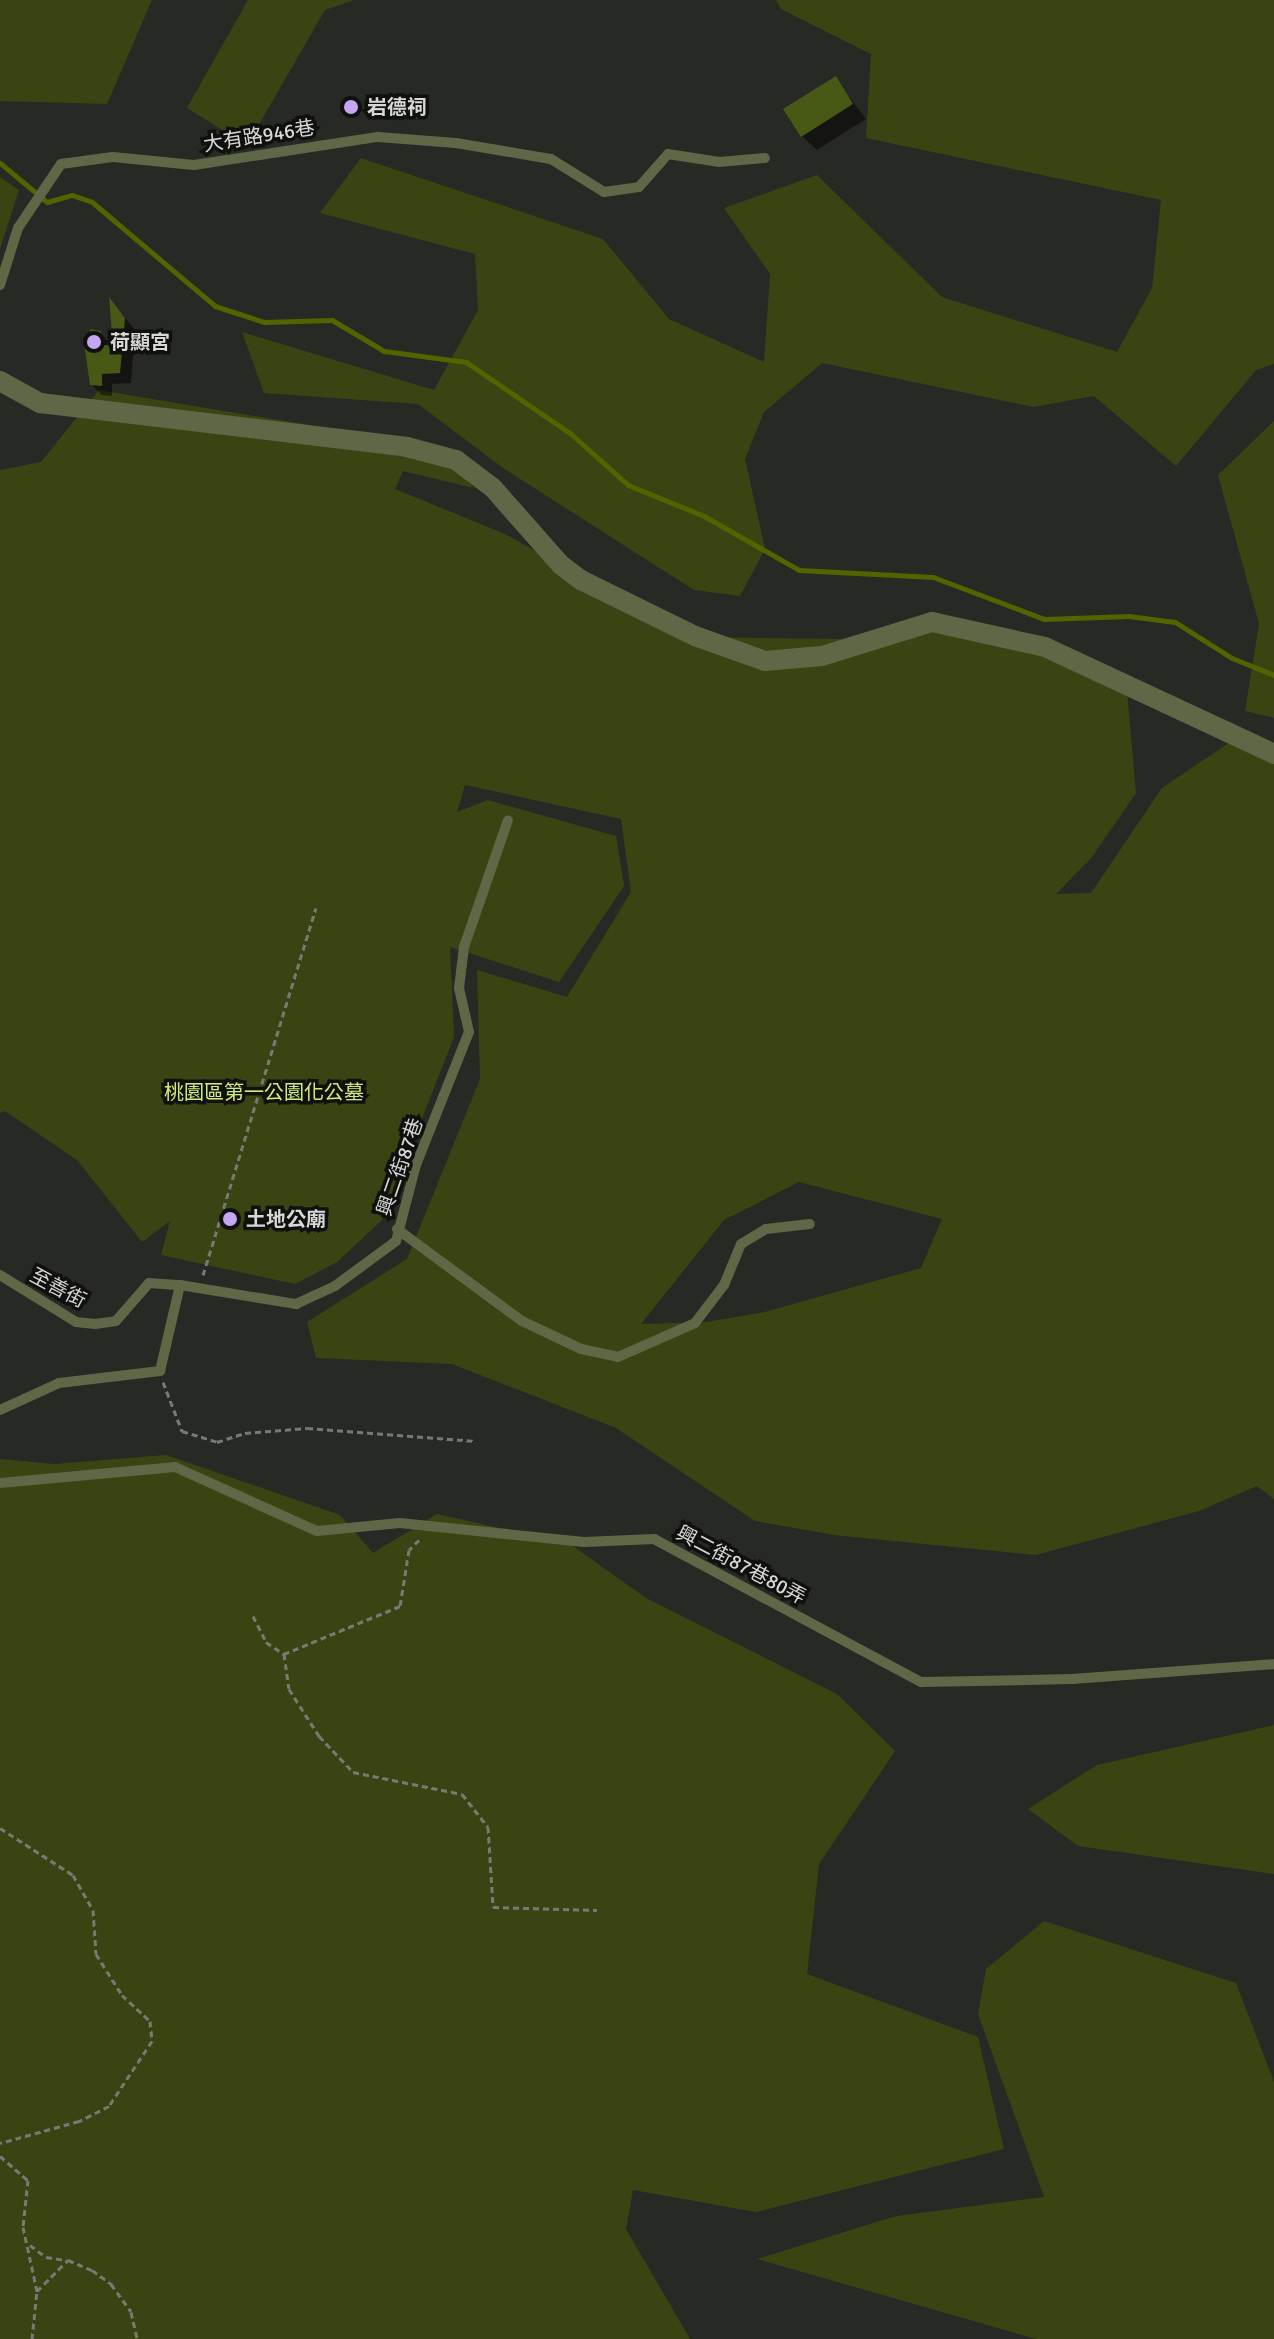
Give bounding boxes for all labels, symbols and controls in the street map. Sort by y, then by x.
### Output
place label: 岩德祠 [367,95,427,119]
marker: 岩德祠 [342,98,360,116]
street label: 大有路946巷 [202,115,316,157]
place label: 荷顯宮 [110,330,170,354]
marker: 荷顯宮 [85,333,103,351]
park label: 桃園區第一公園化公墓 [164,1080,364,1104]
street label: 興二街87巷 [372,1115,428,1219]
place label: 土地公廟 [246,1207,326,1231]
marker: 土地公廟 [221,1210,239,1228]
street label: 至善街 [26,1263,90,1313]
street label: 興二街87巷80弄 [672,1521,810,1609]

